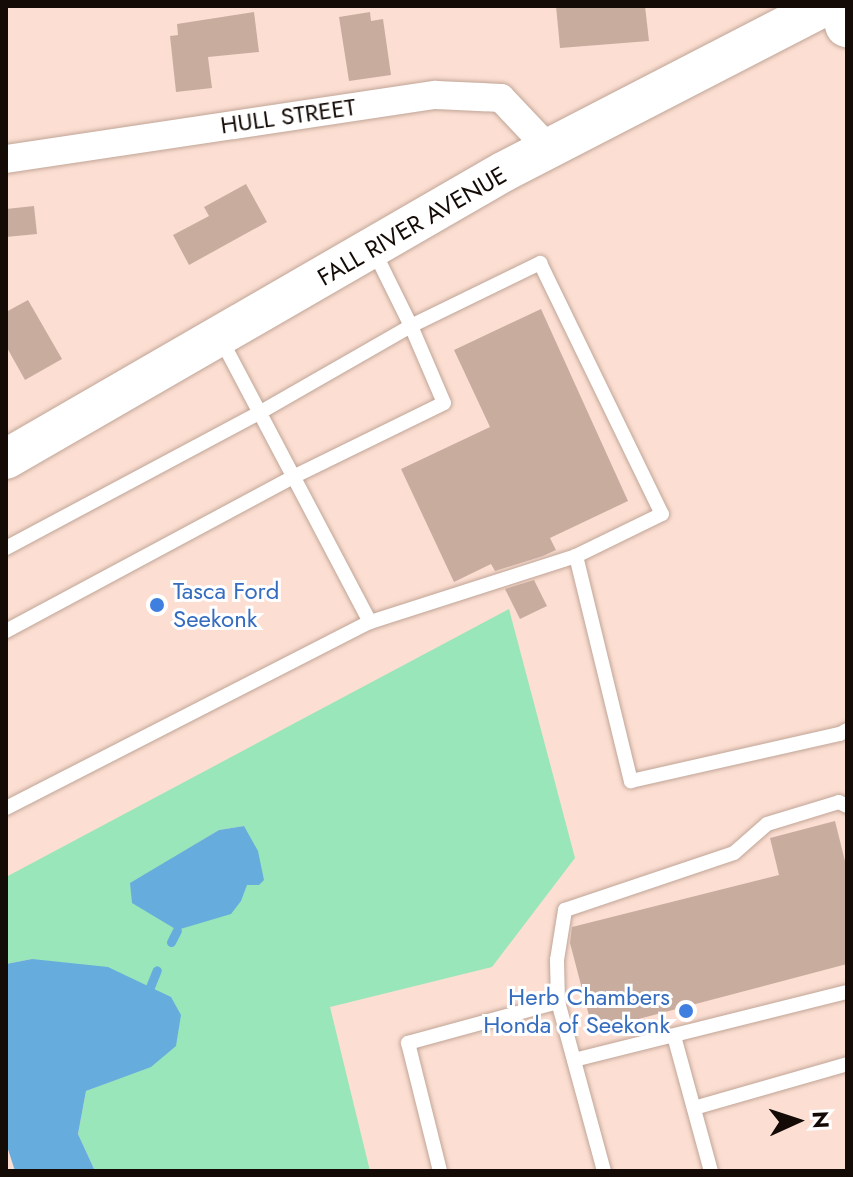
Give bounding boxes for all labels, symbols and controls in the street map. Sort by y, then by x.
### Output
street label: HULL STREET [219,92,357,140]
street label: FALL RIVER AVENUE [312,160,512,292]
place label: Tasca Ford Seekonk [173,577,279,633]
marker: Tasca Ford Seekonk [148,596,166,614]
place label: Herb Chambers Honda of Seekonk [483,983,670,1039]
marker: Herb Chambers Honda of Seekonk [677,1002,695,1020]
north arrow [757,1081,837,1161]
text: N [805,1110,837,1129]

